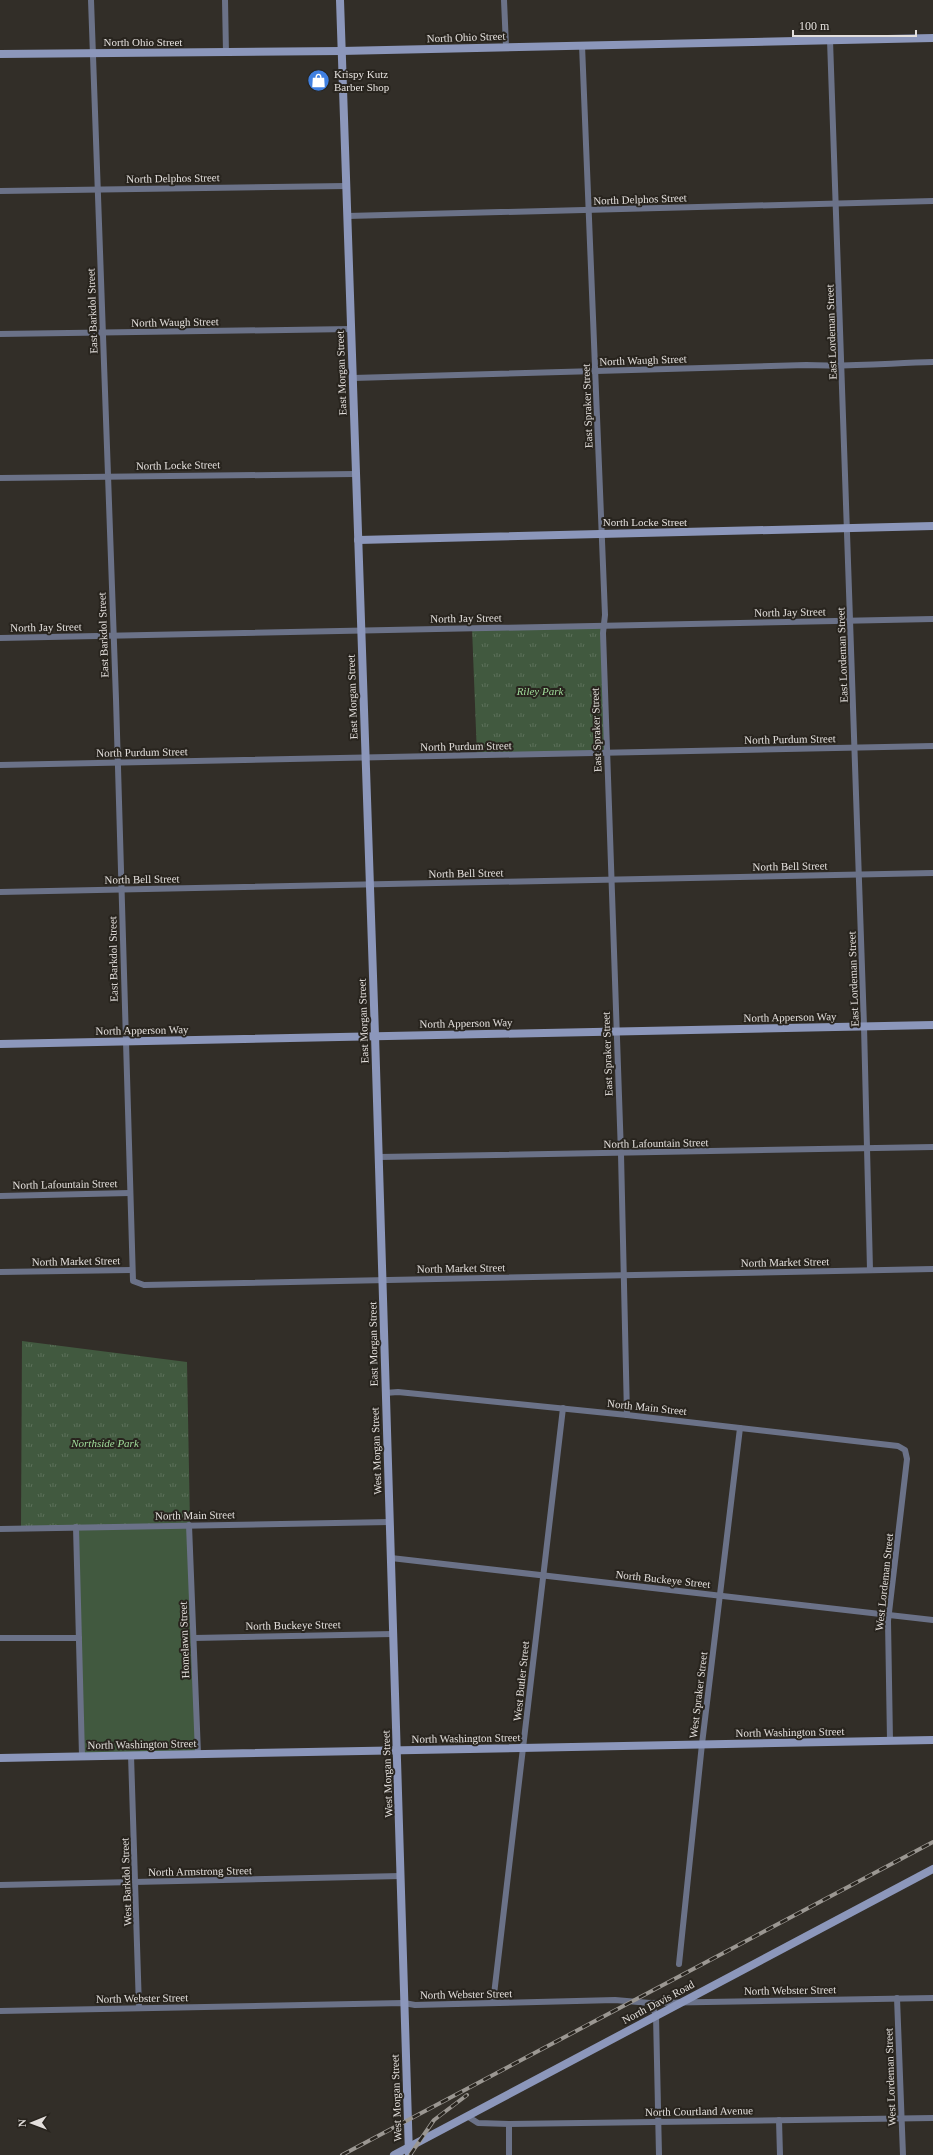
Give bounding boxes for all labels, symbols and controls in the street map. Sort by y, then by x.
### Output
scale bar [793,12,916,38]
text: 100 m [799,19,830,33]
street label: North Ohio Street [426,30,506,44]
street label: North Ohio Street [104,36,182,48]
shop icon: Krispy Kutz Barber Shop [305,67,331,93]
place label: Krispy Kutz Barber Shop [334,68,390,93]
street label: North Delphos Street [126,171,220,185]
street label: North Delphos Street [593,191,687,207]
street label: East Barkdol Street [85,268,99,354]
street label: East Lordeman Street [823,284,839,380]
street label: North Waugh Street [131,315,219,329]
street label: East Morgan Street [334,330,348,416]
street label: North Waugh Street [599,352,687,368]
street label: East Spraker Street [580,364,594,448]
street label: North Locke Street [136,458,220,472]
street label: North Locke Street [603,516,687,528]
street label: East Barkdol Street [96,592,110,678]
street label: North Jay Street [754,605,826,619]
street label: East Lordeman Street [834,607,850,703]
street label: North Jay Street [430,611,502,625]
street label: North Jay Street [10,620,82,634]
street label: East Morgan Street [345,654,359,740]
park label: Riley Park [516,685,564,697]
street label: East Spraker Street [589,688,603,772]
street label: North Purdum Street [744,732,836,746]
street label: North Purdum Street [420,739,512,753]
street label: North Purdum Street [96,745,188,759]
street label: North Bell Street [752,859,828,873]
street label: North Bell Street [428,866,504,880]
street label: North Bell Street [104,872,180,886]
street label: East Barkdol Street [106,916,120,1002]
street label: East Lordeman Street [845,931,861,1027]
street label: East Morgan Street [356,978,370,1064]
street label: North Apperson Way [743,1010,837,1024]
street label: East Spraker Street [600,1012,614,1096]
street label: North Apperson Way [419,1016,513,1030]
street label: North Apperson Way [95,1023,189,1037]
street label: North Lafountain Street [603,1136,709,1150]
street label: North Lafountain Street [12,1177,118,1191]
street label: North Market Street [32,1254,120,1268]
street label: North Market Street [741,1255,829,1269]
street label: North Market Street [417,1261,505,1275]
street label: East Morgan Street [366,1302,380,1386]
street label: North Main Street [607,1397,687,1417]
street label: West Morgan Street [368,1407,384,1495]
park label: Northside Park [70,1437,140,1449]
street label: North Main Street [155,1508,235,1522]
street label: West Lordeman Street [873,1533,895,1631]
street label: North Buckeye Street [615,1568,711,1590]
street label: Homelawn Street [177,1601,191,1679]
street label: North Buckeye Street [245,1618,341,1632]
street label: West Butler Street [511,1640,531,1722]
street label: West Spraker Street [687,1651,709,1739]
street label: North Washington Street [735,1725,845,1739]
street label: West Morgan Street [379,1730,395,1818]
street label: North Washington Street [411,1731,521,1745]
street label: North Washington Street [87,1737,197,1751]
street label: West Barkdol Street [118,1838,134,1926]
street label: North Armstrong Street [148,1864,252,1878]
street label: North Davis Road [620,1978,697,2026]
street label: North Webster Street [744,1983,836,1997]
street label: North Webster Street [420,1987,512,2001]
street label: North Webster Street [96,1991,188,2005]
street label: West Lordeman Street [882,2028,898,2126]
street label: West Morgan Street [388,2054,404,2142]
north arrow [12,2103,52,2143]
street label: North Courtland Avenue [645,2104,753,2118]
text: N [16,2119,28,2127]

